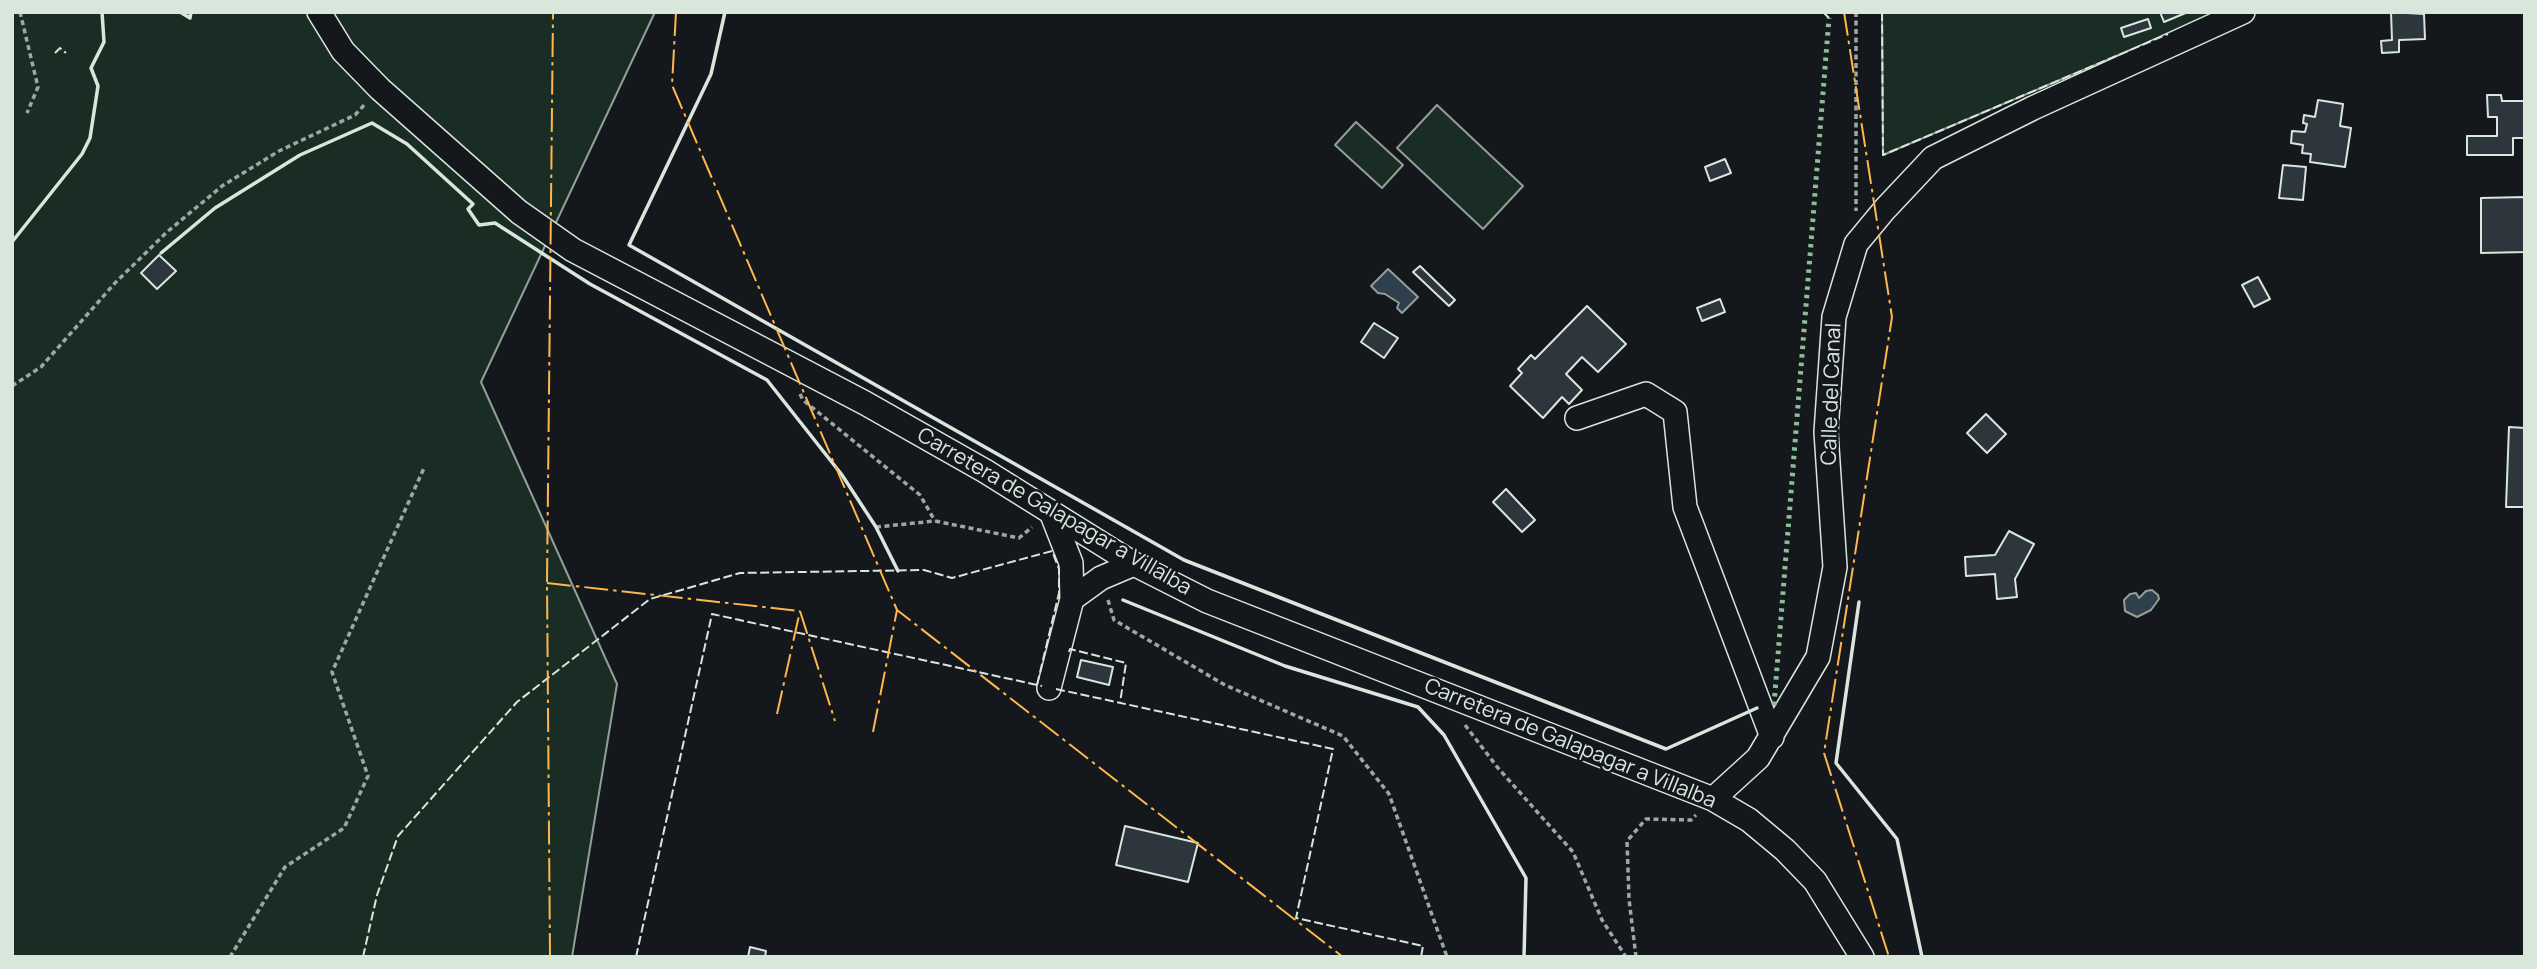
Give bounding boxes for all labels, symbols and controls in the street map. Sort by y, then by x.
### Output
street label: Calle del Canal [1817,322,1847,466]
street label: Carretera de Galapagar a Villalba [912,423,1196,601]
street label: Carretera de Galapagar a Villalba [1420,674,1720,814]

